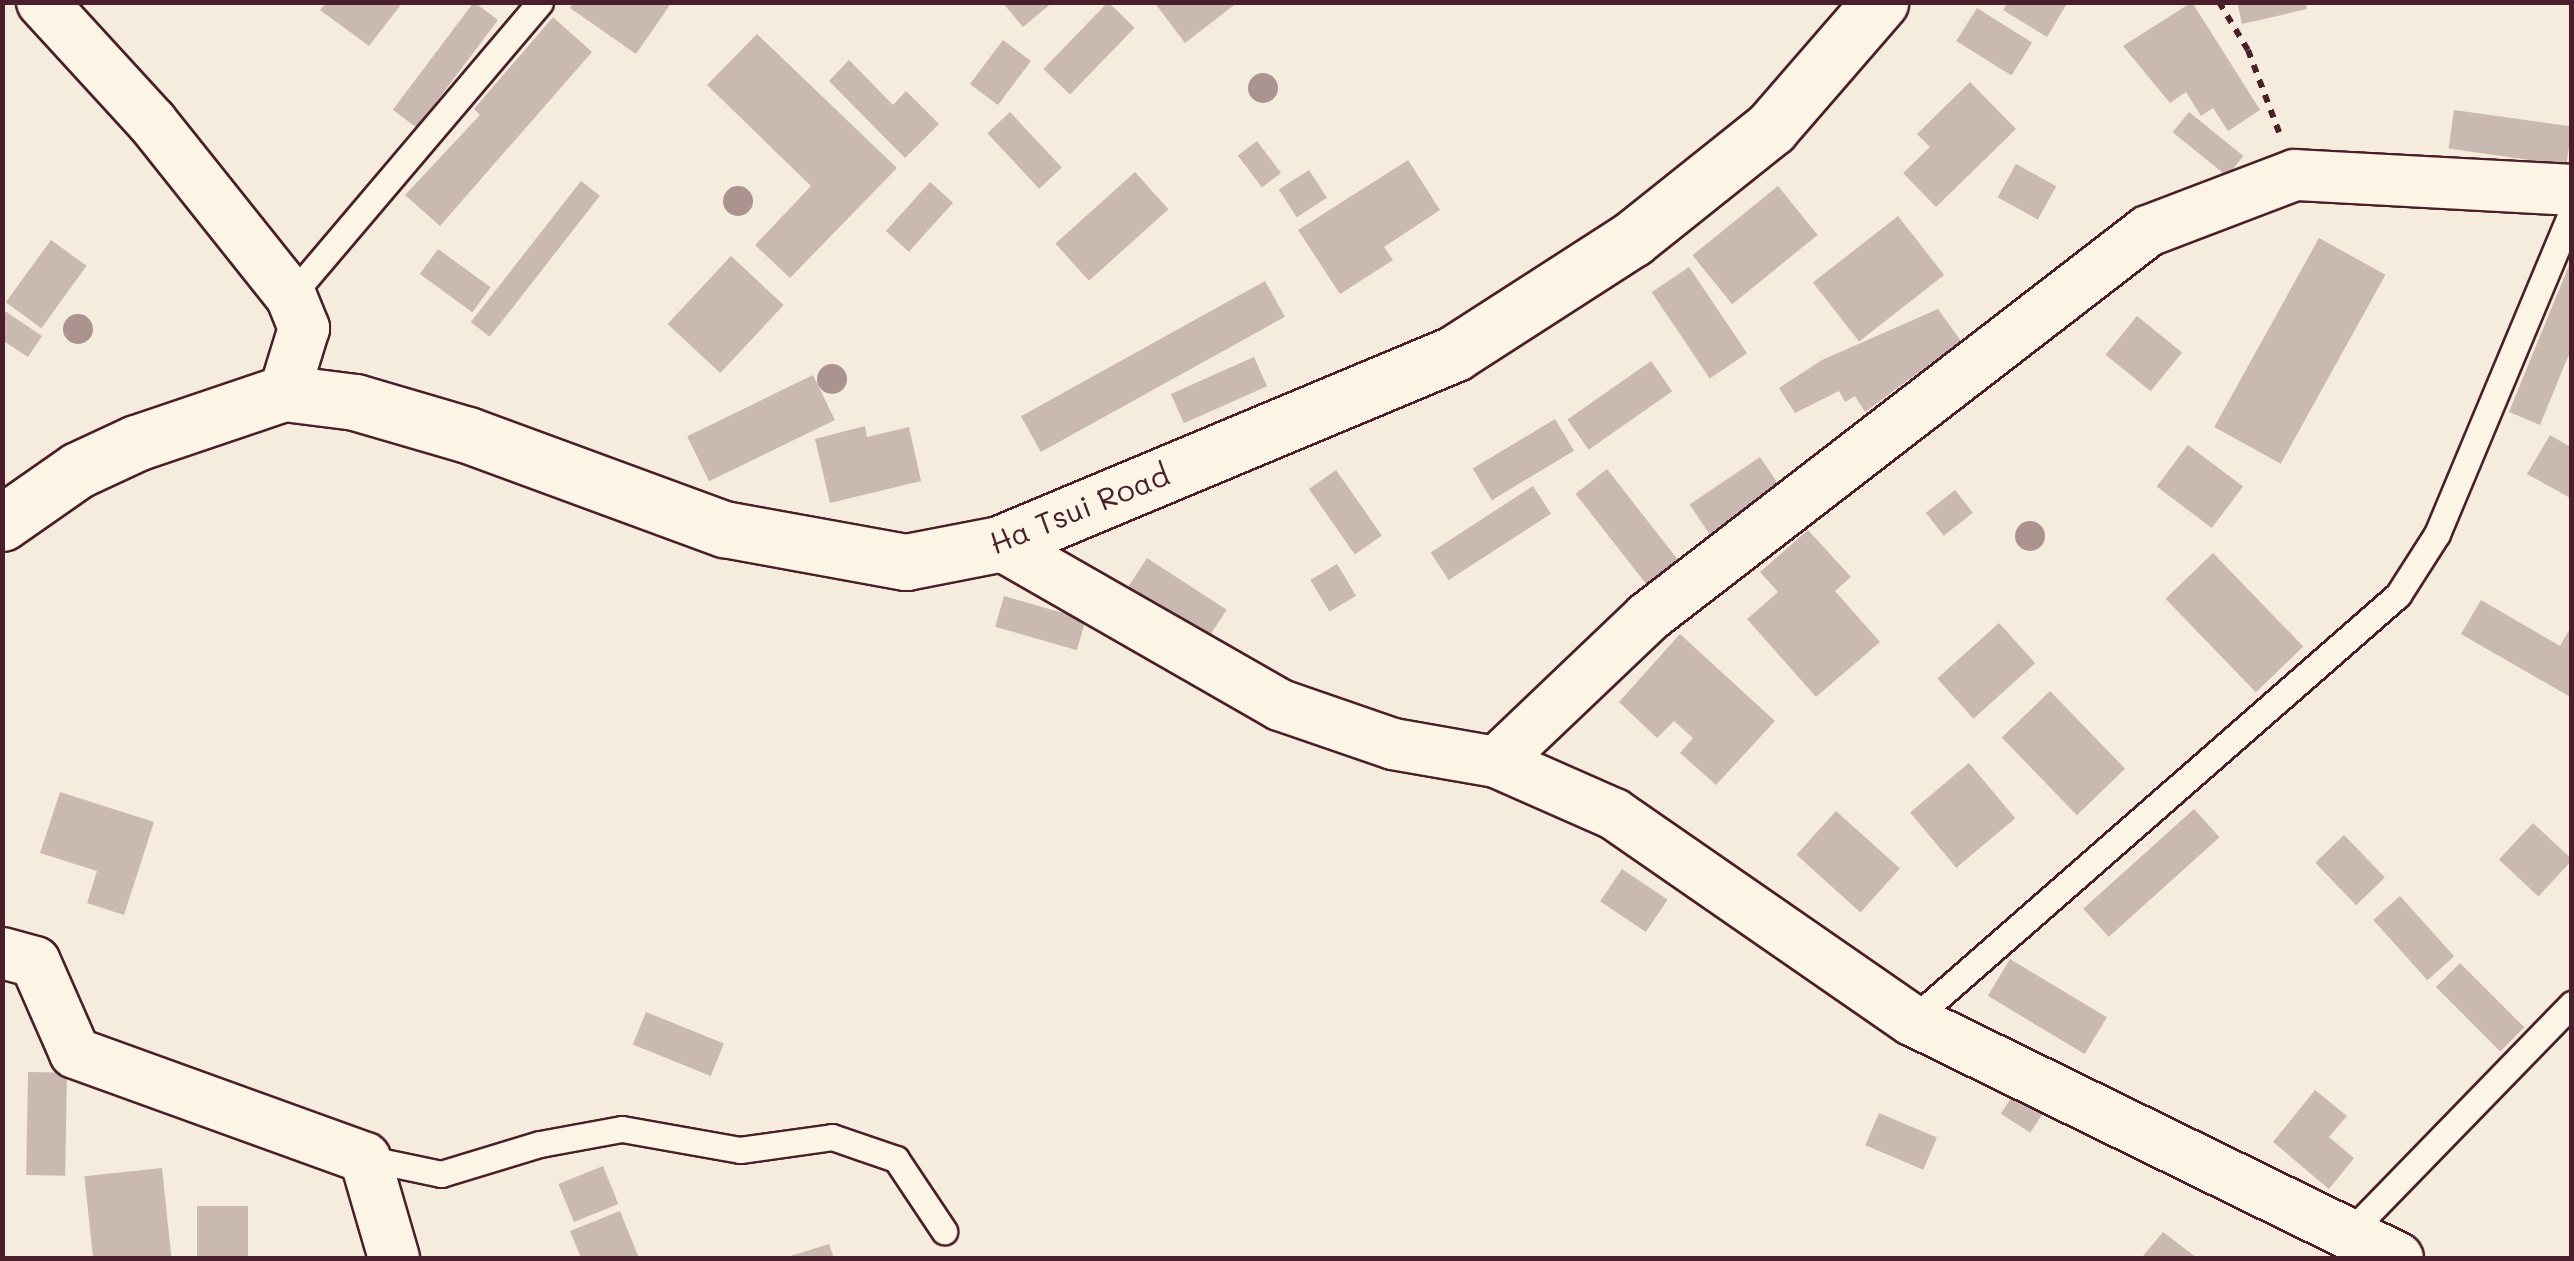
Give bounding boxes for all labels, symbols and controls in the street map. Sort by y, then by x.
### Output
street label: Ha Tsui Road [984,456,1174,560]

